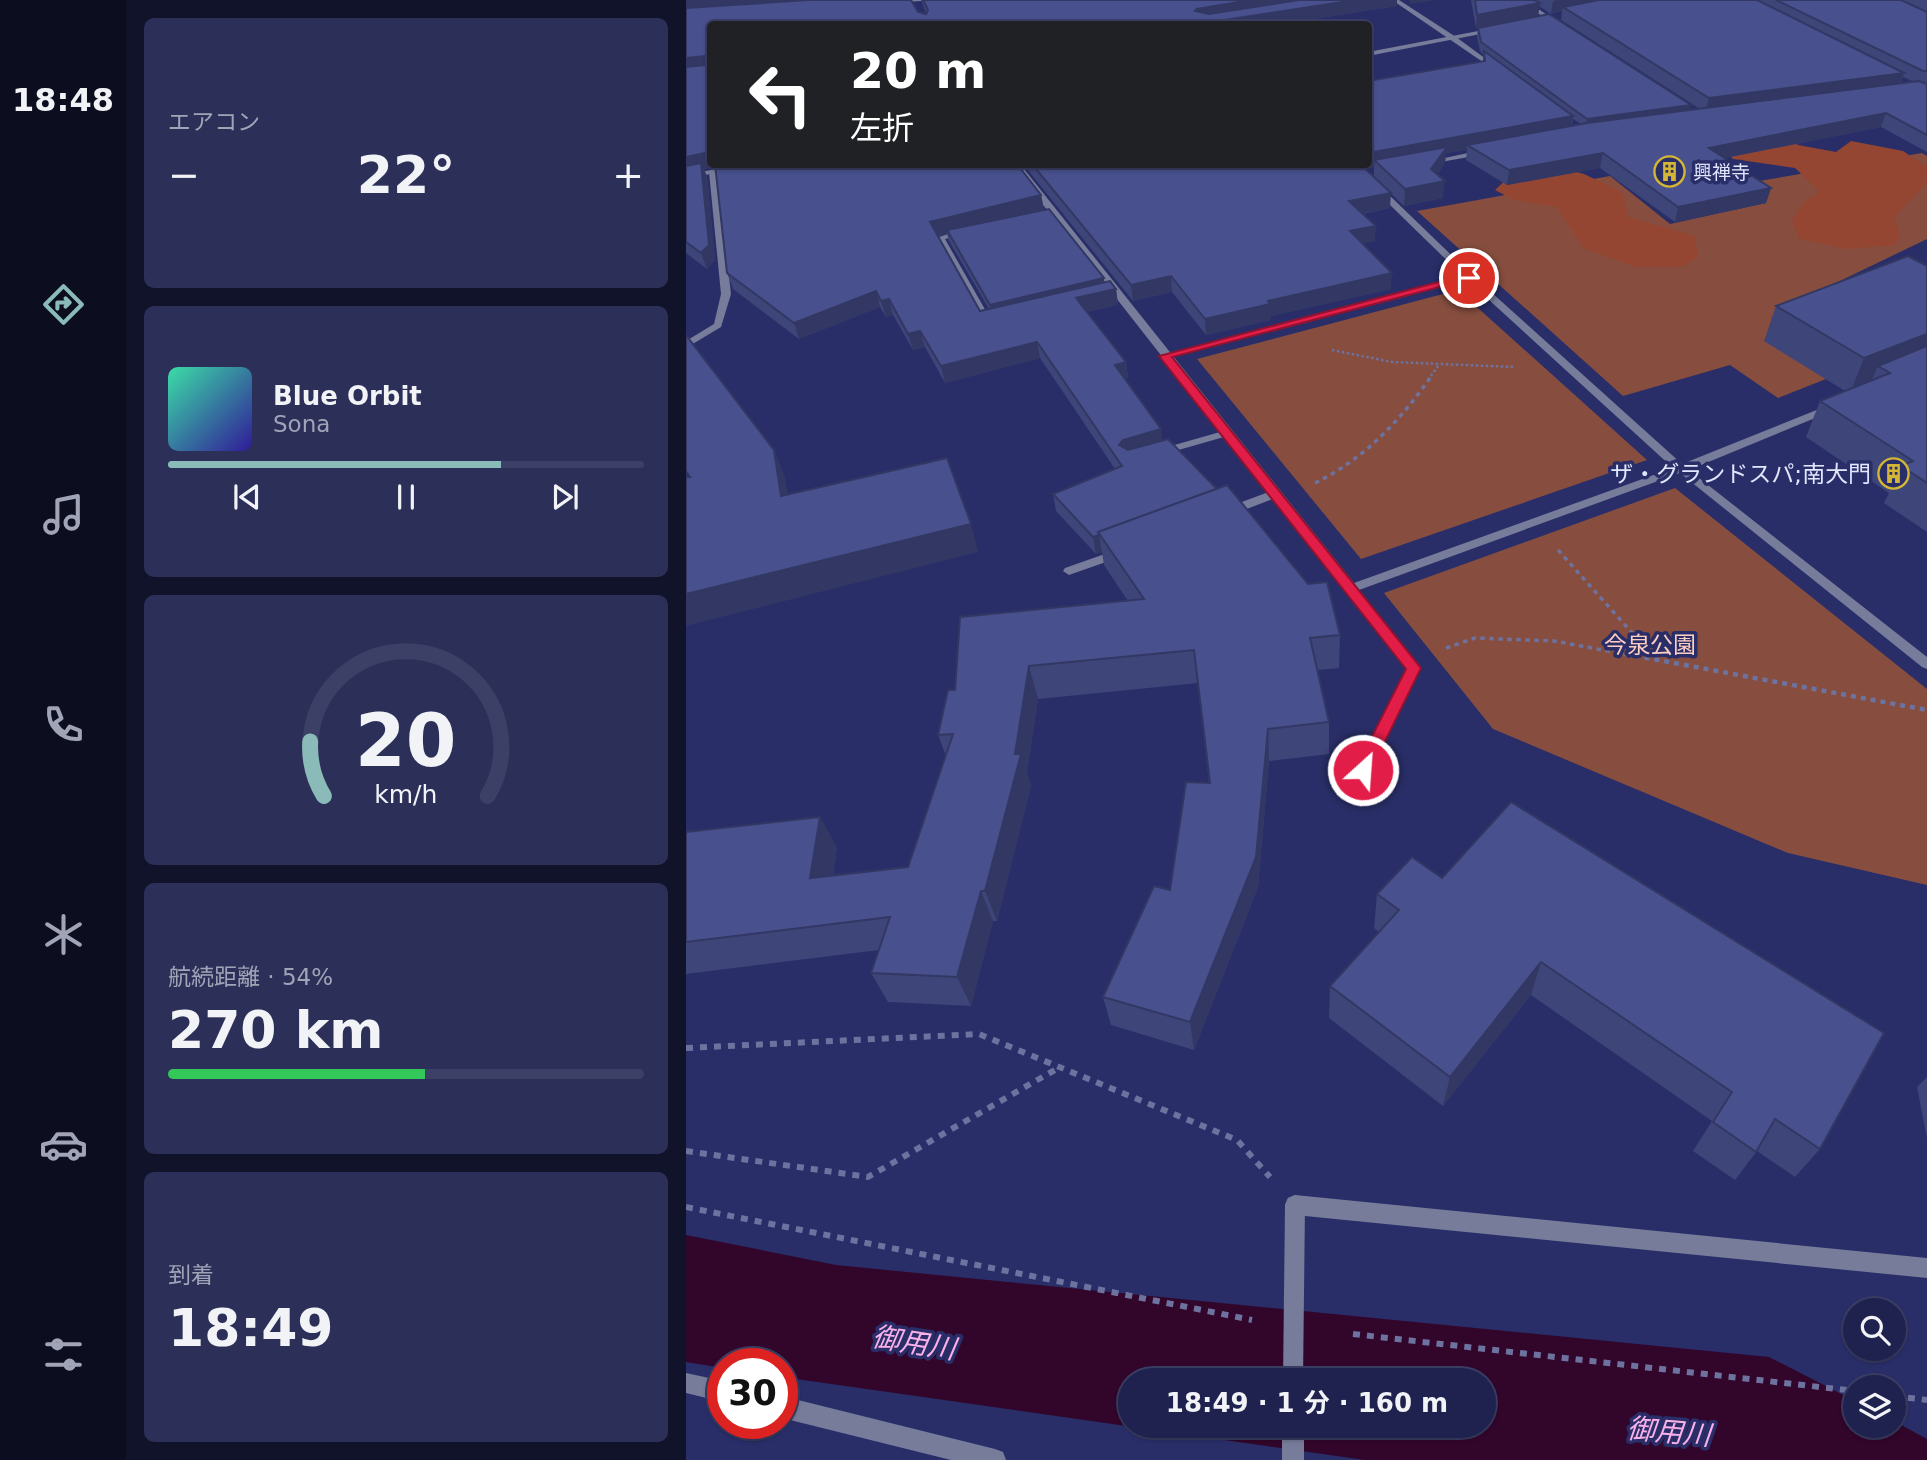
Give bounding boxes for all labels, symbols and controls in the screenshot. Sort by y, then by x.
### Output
text: 20 m [850,43,986,100]
icon: left [735,49,826,140]
text: 18:48 [12,81,114,119]
text: エアコン [168,109,260,135]
text: 左折 [850,109,914,147]
text: 22° [357,145,455,205]
text: − [168,153,200,197]
text: + [612,153,644,197]
building icon: 興禅寺 [1653,155,1687,189]
place label: 興禅寺 [1693,161,1750,183]
pin [1439,248,1499,308]
icon: arrive [1450,259,1488,297]
icon: directions [39,280,88,329]
text: Blue Orbit [273,381,422,411]
text: Sona [273,411,330,437]
building icon: ザ・グランドスパ;南大門 [1877,457,1911,491]
place label: ザ・グランドスパ;南大門 [1610,461,1871,487]
icon: previous [228,478,266,516]
icon: pause [387,478,425,516]
icon: next [546,478,584,516]
icon: music [39,490,88,539]
park label: 今泉公園 [1604,632,1696,658]
text: 20 [355,698,457,783]
icon: phone [39,700,88,749]
position arrow [1326,733,1400,807]
text: km/h [374,780,438,809]
icon: climate [39,910,88,959]
text: 航続距離 · 54% [168,964,333,990]
text: 270 km [168,1000,383,1060]
icon: car [39,1120,88,1169]
text: 到着 [168,1262,214,1288]
text: 18:49 [168,1298,334,1358]
map controls [1843,1298,1906,1438]
button: search [1843,1298,1906,1361]
water label: 御用川 [870,1320,961,1366]
icon: filters [39,1330,88,1379]
speed limit sign: 30 [707,1348,798,1439]
button: layers [1843,1375,1906,1438]
text: 18:49 · 1 分 · 160 m [1166,1388,1448,1418]
water label: 御用川 [1626,1412,1715,1452]

